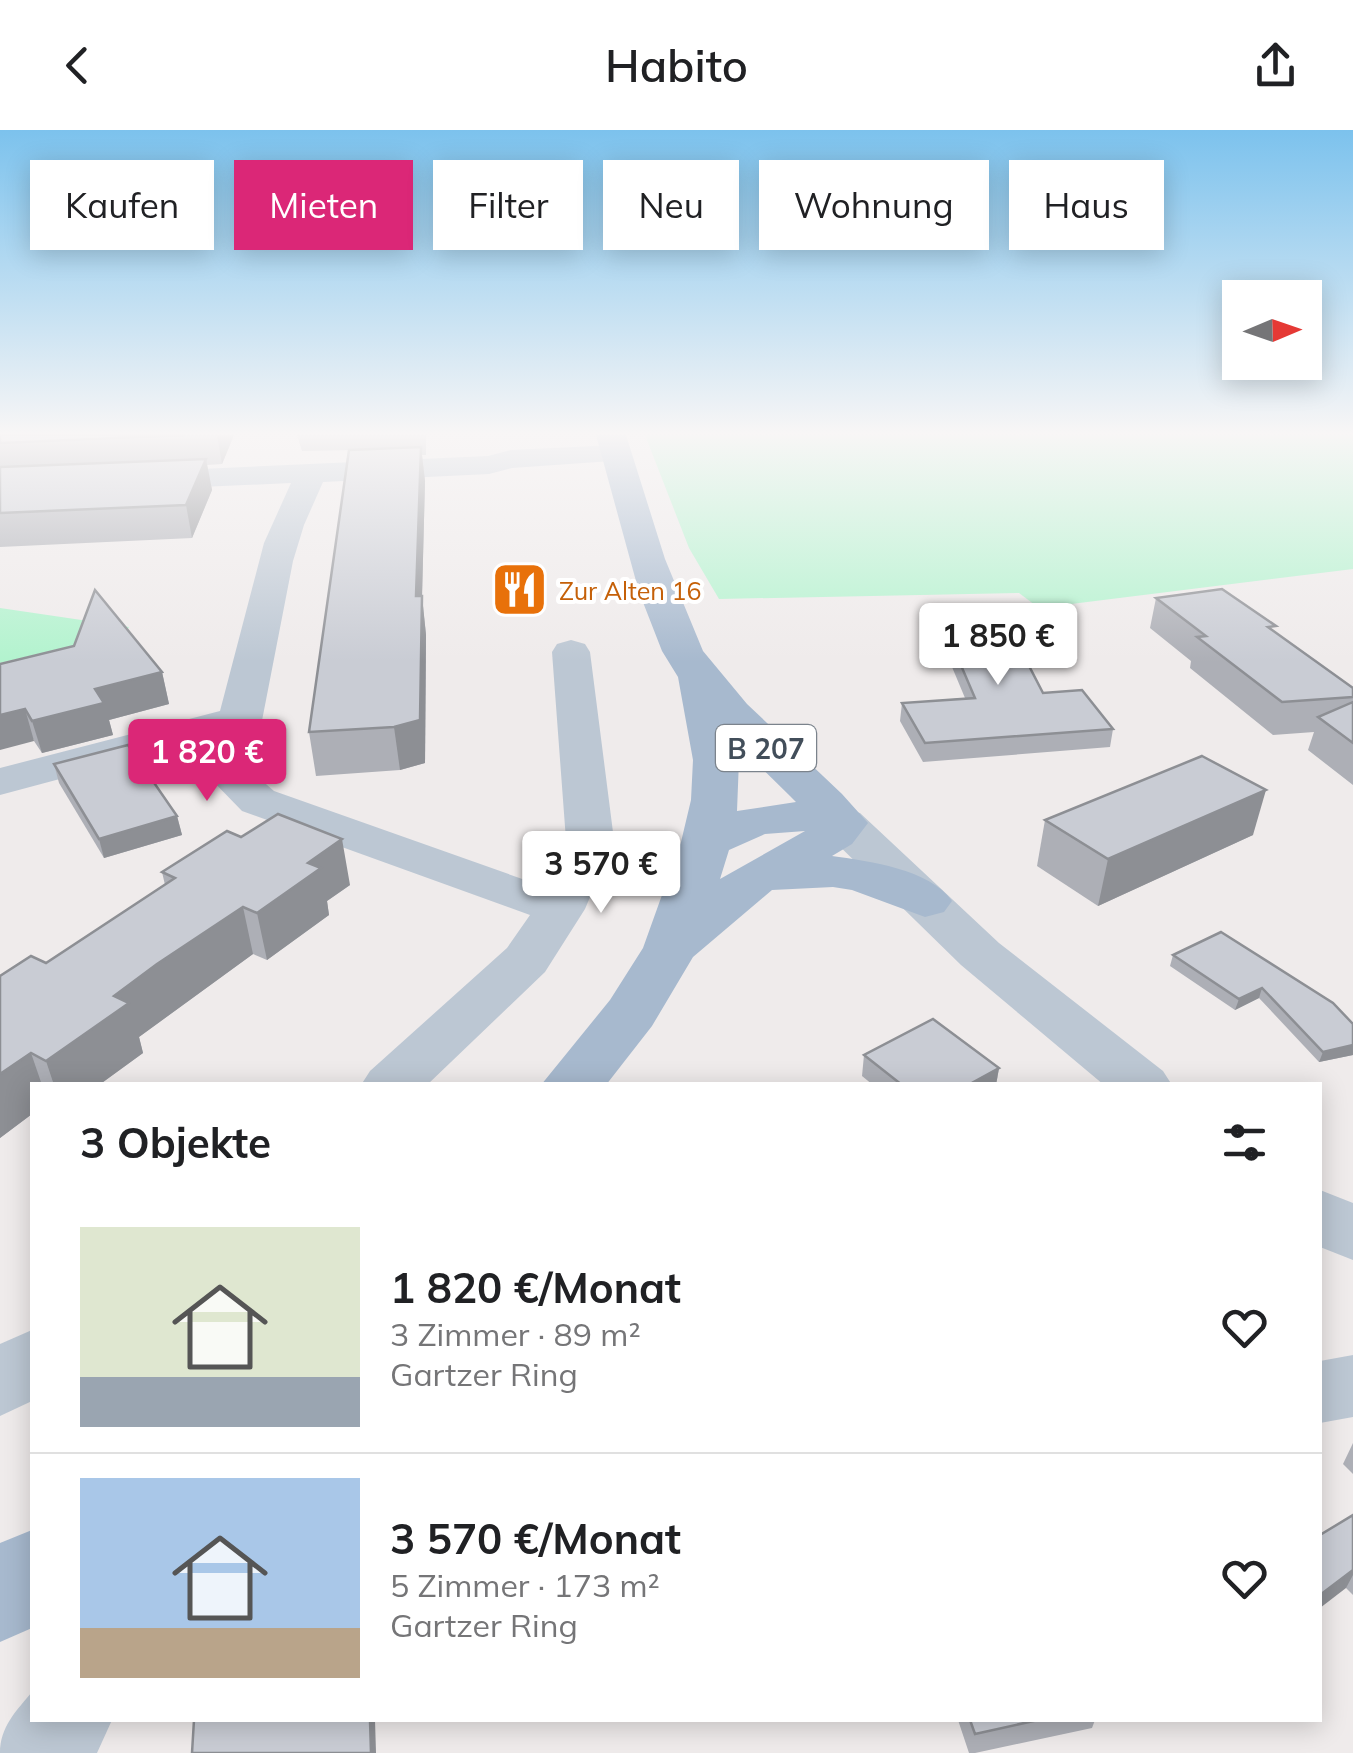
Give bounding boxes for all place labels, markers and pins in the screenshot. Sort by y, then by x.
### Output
restaurant icon: Zur Alten 16 [490,560,550,620]
place label: Zur Alten 16 [559,575,701,606]
pin: 1 850 € [906,603,1090,688]
pin: 1 820 € [115,719,299,804]
pin: 3 570 € [509,831,693,916]

